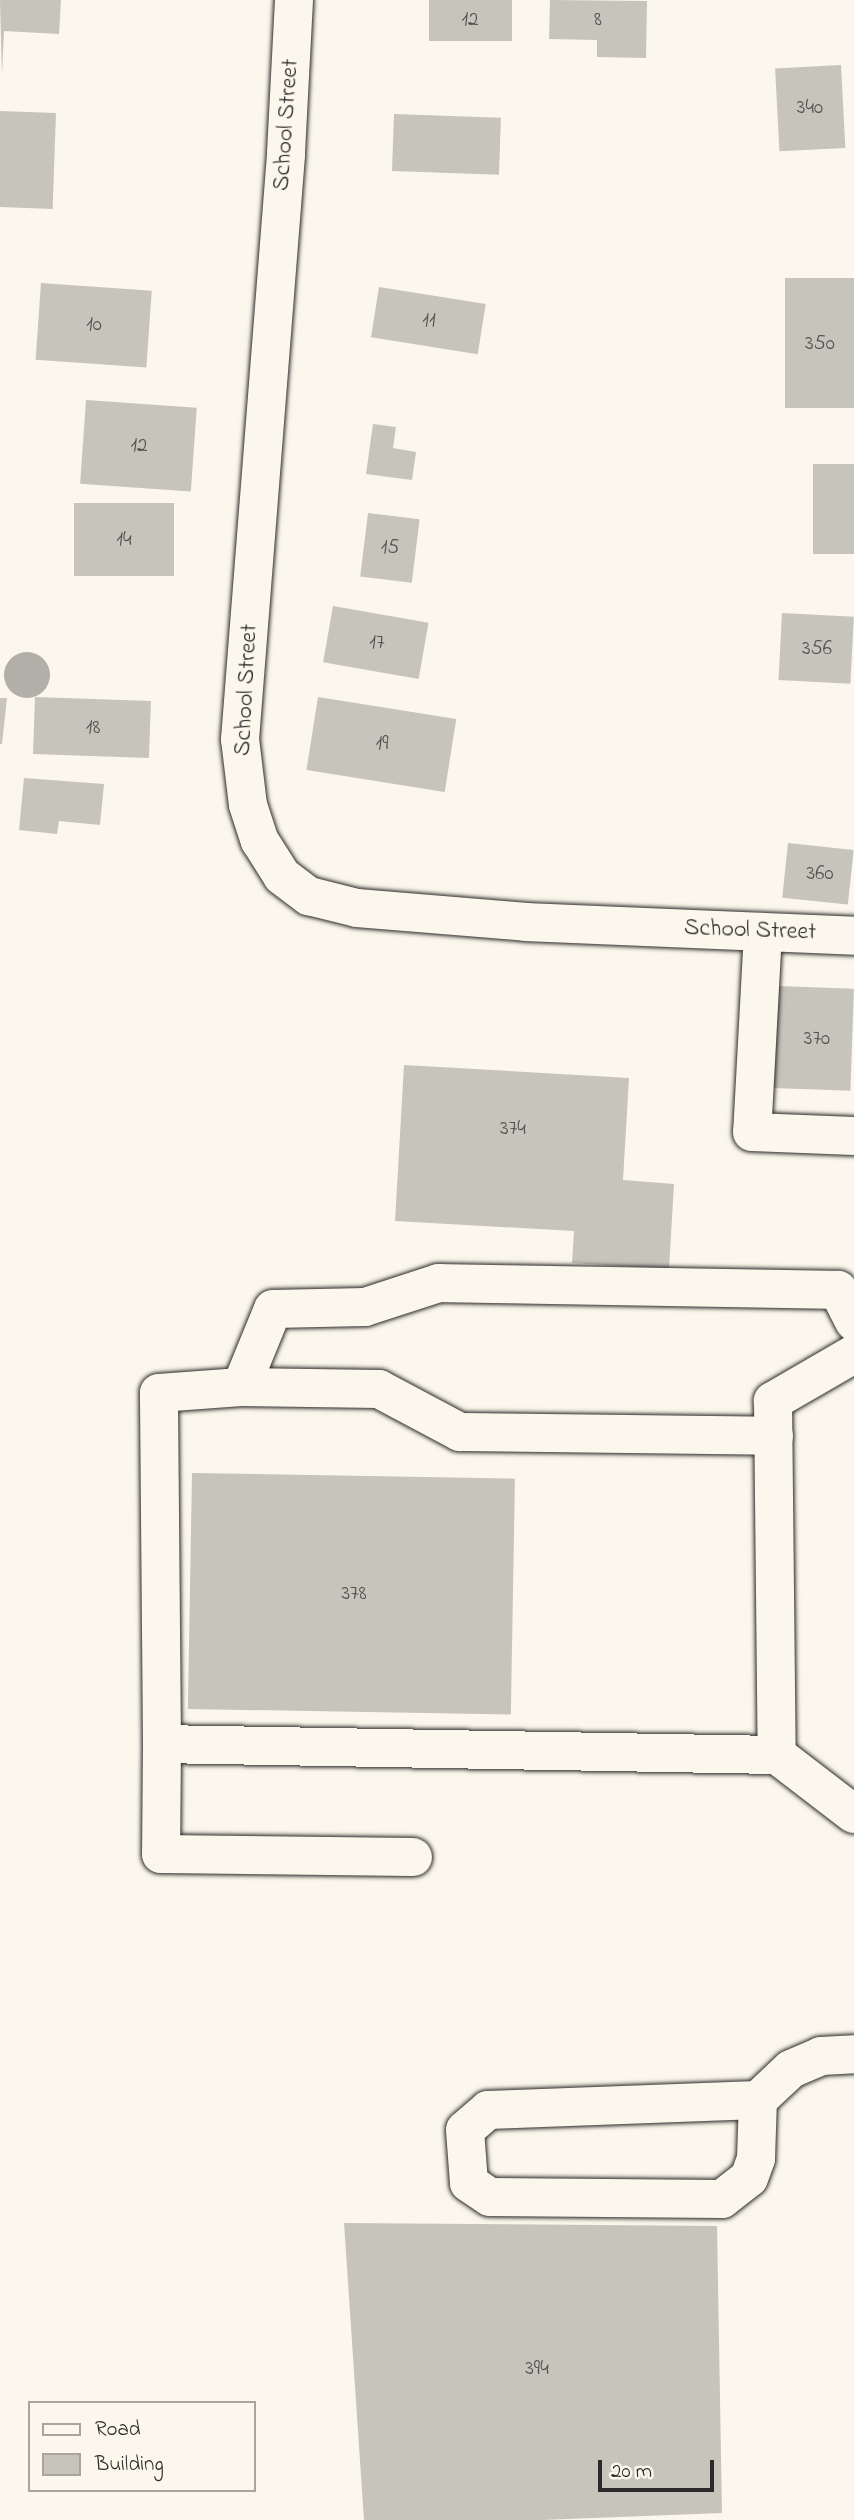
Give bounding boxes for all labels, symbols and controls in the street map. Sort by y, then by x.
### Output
house number: 12 [461,7,479,33]
house number: 8 [594,7,602,33]
street label: School Street [268,58,306,192]
house number: 340 [797,95,823,121]
house number: 11 [422,308,436,334]
house number: 10 [86,312,102,338]
house number: 350 [805,331,835,357]
house number: 12 [130,433,148,459]
house number: 14 [116,527,132,553]
house number: 15 [381,535,399,561]
street label: School Street [229,623,265,757]
house number: 17 [369,630,385,656]
house number: 356 [802,636,832,662]
house number: 18 [86,715,100,741]
house number: 19 [376,731,388,757]
house number: 360 [807,861,833,887]
street label: School Street [683,914,817,948]
house number: 370 [804,1026,830,1052]
house number: 374 [500,1116,526,1142]
house number: 378 [341,1581,367,1607]
house number: 394 [525,2356,549,2382]
legend [28,2401,256,2492]
text: Road [95,2415,141,2445]
scale bar [602,2446,718,2490]
text: Building [95,2450,164,2480]
text: 20 m [611,2457,652,2487]

